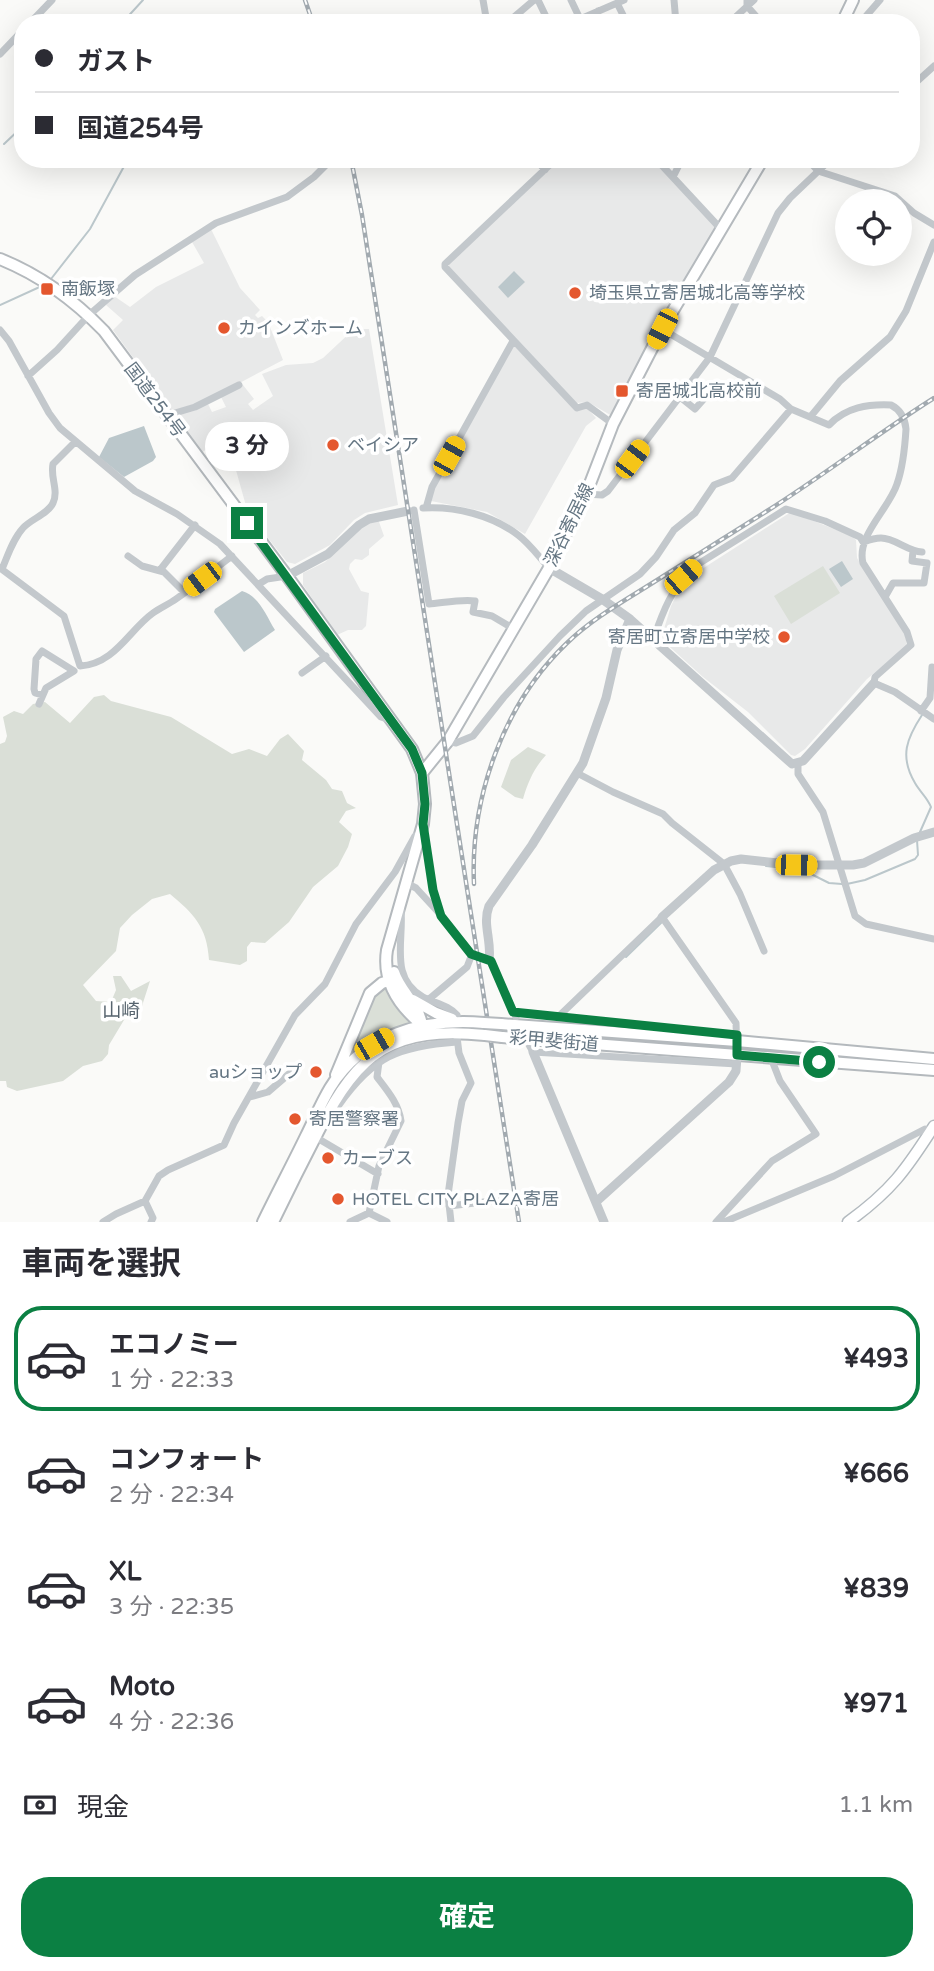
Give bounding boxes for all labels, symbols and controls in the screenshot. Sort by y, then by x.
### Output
text: ガスト [77,46,155,77]
text: 国道254号 [77,113,204,144]
map controls [835,189,912,266]
button: locate [835,189,912,266]
place label: 南飯塚 [61,278,115,300]
marker: 南飯塚 [39,281,55,297]
place label: 埼玉県立寄居城北高等学校 [589,282,805,304]
marker: 埼玉県立寄居城北高等学校 [567,285,583,301]
car [644,306,681,352]
place label: カインズホーム [238,317,363,339]
marker: カインズホーム [216,320,232,336]
street label: 国道254号 [120,358,190,442]
place label: 寄居城北高校前 [636,380,762,402]
marker: 寄居城北高校前 [614,383,630,399]
callout: 3 分 [205,421,289,470]
text: 3 分 [225,432,269,460]
car [430,433,469,479]
place label: ベイシア [347,434,419,456]
car [611,436,654,482]
marker: ベイシア [325,437,341,453]
street label: 深谷寄居線 [539,480,599,570]
route end [231,507,263,539]
car [661,555,706,599]
car [179,558,226,600]
place label: 寄居町立寄居中学校 [608,626,770,648]
marker: 寄居町立寄居中学校 [776,629,792,645]
car [775,854,818,876]
district label: 山崎 [102,1000,140,1022]
car [351,1024,398,1064]
street label: 彩甲斐街道 [508,1026,600,1056]
route start [803,1046,835,1078]
place label: auショップ [209,1061,302,1083]
marker: auショップ [308,1064,324,1080]
place label: 寄居警察署 [309,1108,399,1130]
marker: 寄居警察署 [287,1111,303,1127]
place label: カーブス [342,1147,413,1169]
marker: カーブス [320,1150,336,1166]
place label: HOTEL CITY PLAZA寄居 [352,1188,559,1210]
marker: HOTEL CITY PLAZA寄居 [330,1191,346,1207]
text: 車両を選択 [21,1245,181,1283]
icon: car [25,1327,88,1390]
text: エコノミー [109,1329,239,1360]
text: ¥493 [843,1343,909,1374]
text: 1 分 · 22:33 [109,1366,234,1394]
icon: car [25,1442,88,1505]
text: コンフォート [109,1444,264,1475]
text: ¥666 [843,1458,909,1489]
text: 2 分 · 22:34 [109,1481,234,1509]
text: XL [109,1556,141,1587]
icon: car [25,1557,88,1620]
text: ¥839 [843,1573,909,1604]
text: 3 分 · 22:35 [109,1593,234,1621]
text: Moto [109,1671,175,1702]
icon: car [25,1672,88,1735]
text: ¥971 [843,1688,909,1719]
text: 4 分 · 22:36 [109,1708,234,1736]
icon: cash [21,1786,59,1824]
text: 1.1 km [839,1791,913,1819]
text: 現金 [77,1792,129,1823]
button: 確定 [21,1877,913,1957]

